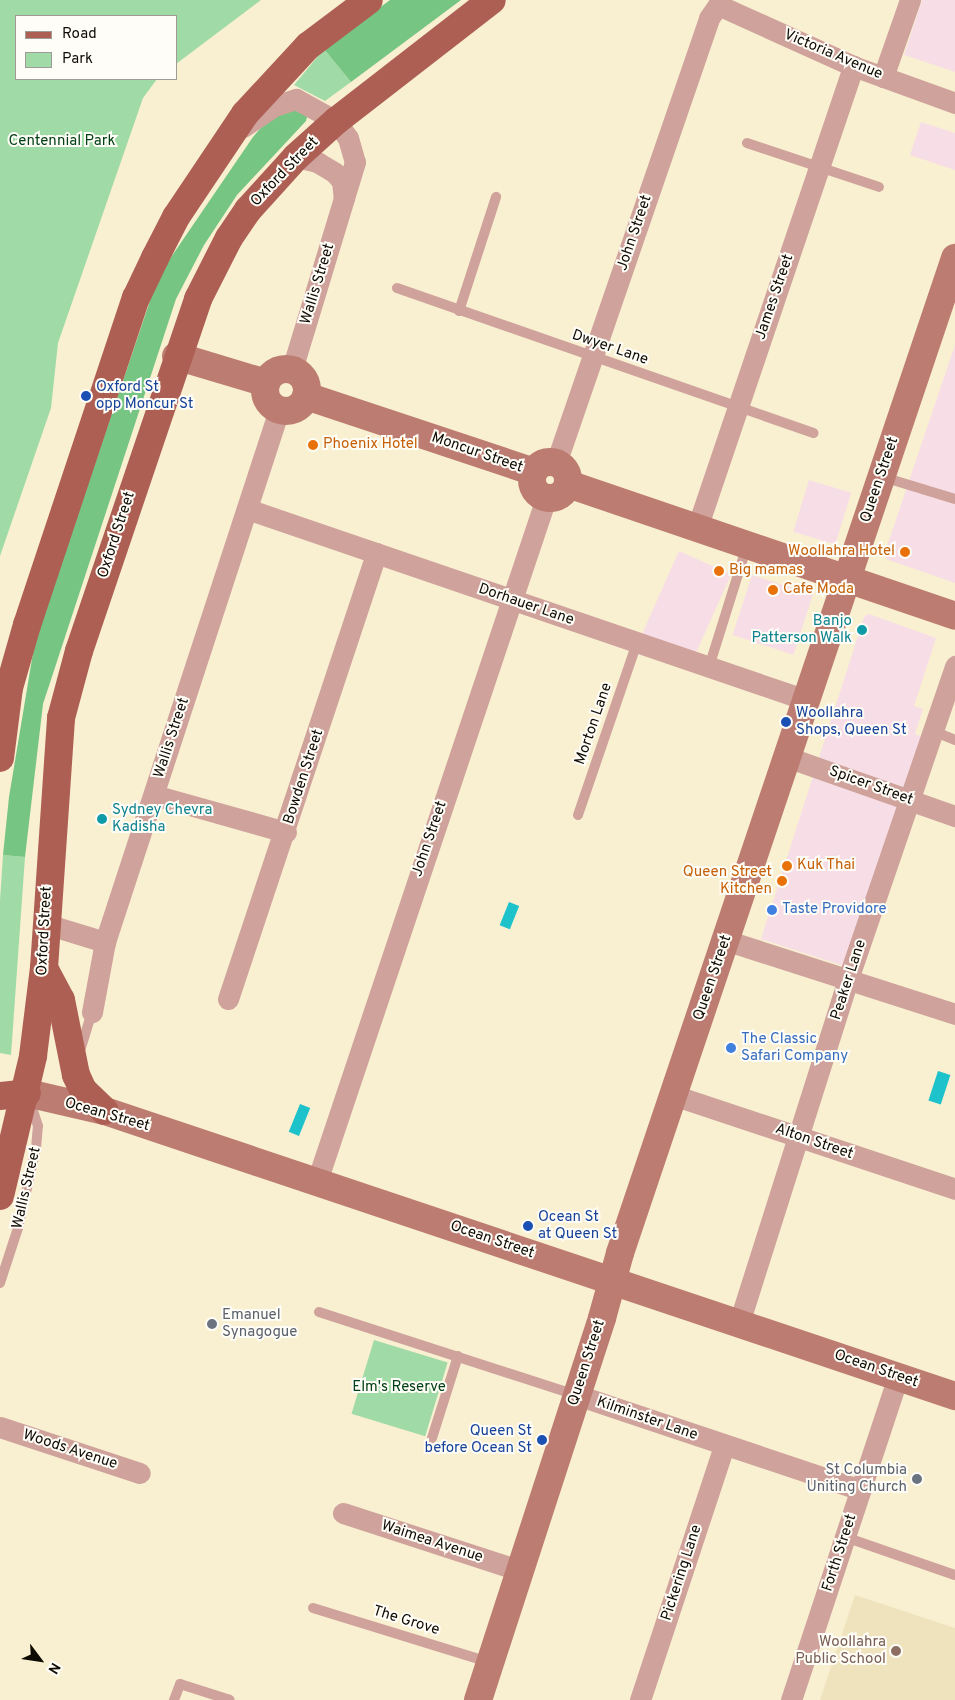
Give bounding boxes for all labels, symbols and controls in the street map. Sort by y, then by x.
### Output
legend [15,15,178,80]
text: Road [62,25,97,44]
street label: Victoria Avenue [781,26,885,84]
text: Park [62,50,93,69]
park label: Centennial Park [8,133,116,151]
street label: Oxford Street [247,133,323,211]
street label: John Street [614,193,656,273]
street label: Wallis Street [297,241,339,327]
street label: James Street [752,252,798,342]
street label: Dwyer Lane [570,327,650,369]
place label: Oxford St opp Moncur St [96,378,194,413]
marker: Oxford St opp Moncur St [80,390,92,402]
street label: Moncur Street [429,429,525,477]
street label: Queen Street [857,435,903,525]
place label: Phoenix Hotel [323,436,418,454]
marker: Phoenix Hotel [307,439,319,451]
street label: Oxford Street [95,490,139,580]
place label: Woollahra Hotel [788,543,895,561]
marker: Woollahra Hotel [899,546,911,558]
place label: Big mamas [729,562,803,580]
marker: Big mamas [713,565,725,577]
street label: Dorhauer Lane [476,580,576,630]
place label: Cafe Moda [783,581,854,599]
marker: Cafe Moda [767,584,779,596]
place label: Banjo Patterson Walk [751,612,852,647]
marker: Banjo Patterson Walk [856,624,868,636]
street label: Morton Lane [572,681,616,767]
street label: Wallis Street [151,695,193,781]
place label: Woollahra Shops, Queen St [796,704,907,739]
marker: Woollahra Shops, Queen St [780,716,792,728]
street label: Bowden Street [280,727,328,827]
street label: Spicer Street [827,763,915,809]
street label: John Street [409,799,451,879]
place label: Sydney Chevra Kadisha [112,801,212,836]
marker: Sydney Chevra Kadisha [96,813,108,825]
place label: Kuk Thai [797,857,856,875]
marker: Kuk Thai [781,860,793,872]
place label: Queen Street Kitchen [683,863,772,898]
marker: Queen Street Kitchen [776,875,788,887]
street label: Oxford Street [34,886,56,976]
place label: Taste Providore [782,901,887,919]
marker: Taste Providore [766,904,778,916]
street label: Queen Street [690,933,736,1023]
street label: Peaker Lane [828,937,870,1023]
place label: The Classic Safari Company [741,1030,848,1065]
marker: The Classic Safari Company [725,1042,737,1054]
street label: Ocean Street [62,1094,152,1136]
street label: Alton Street [773,1120,855,1164]
street label: Wallis Street [9,1145,45,1231]
place label: Ocean St at Queen St [538,1208,617,1243]
street label: Ocean Street [448,1217,536,1263]
marker: Ocean St at Queen St [522,1220,534,1232]
place label: Emanuel Synagogue [222,1306,297,1341]
marker: Emanuel Synagogue [206,1318,218,1330]
street label: Queen Street [565,1318,609,1408]
street label: Ocean Street [832,1346,920,1392]
park label: Elm's Reserve [352,1379,446,1397]
street label: Kilminster Lane [594,1393,700,1445]
place label: Queen St before Ocean St [425,1422,532,1457]
street label: Woods Avenue [20,1426,120,1474]
marker: Queen St before Ocean St [536,1434,548,1446]
place label: St Columbia Uniting Church [806,1461,907,1496]
marker: St Columbia Uniting Church [911,1473,923,1485]
street label: Forth Street [819,1512,861,1594]
street label: Waimea Avenue [379,1517,485,1567]
street label: Pickering Lane [658,1523,706,1623]
street label: The Grove [370,1602,442,1640]
place label: Woollahra Public School [795,1633,886,1668]
north arrow [15,1635,65,1685]
marker: Woollahra Public School [890,1645,902,1657]
text: N [43,1659,63,1677]

